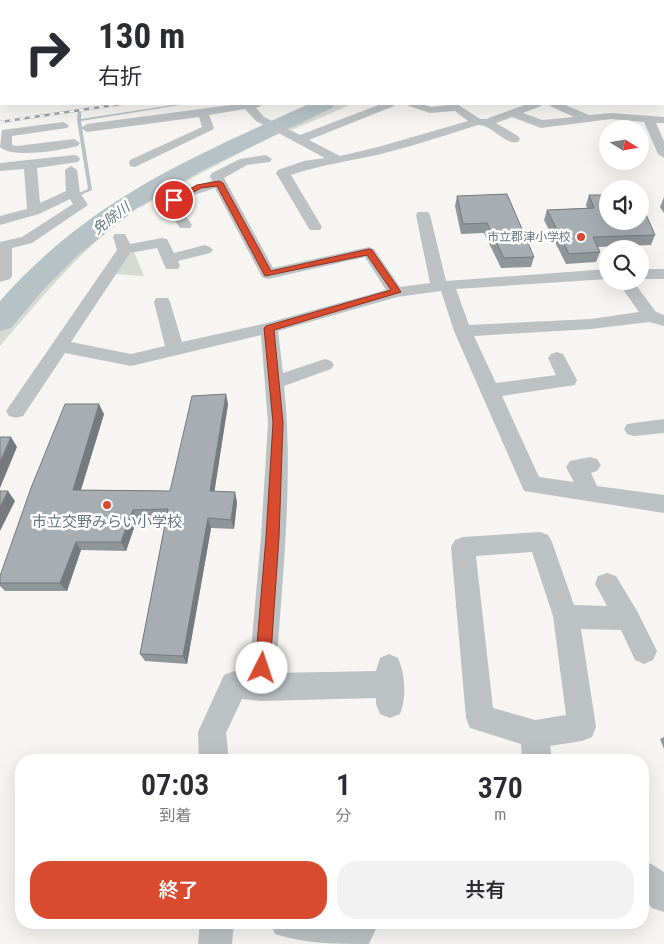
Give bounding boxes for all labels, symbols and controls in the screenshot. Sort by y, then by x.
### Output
text: 130 m [98,16,185,57]
icon: right [15,20,80,85]
text: 右折 [98,64,142,89]
north arrow [599,120,649,170]
map controls [599,120,649,290]
pin [153,179,195,221]
button: sound [599,180,649,230]
icon: arrive [160,186,188,214]
water label: 免除川 [89,198,134,237]
place label: 市立郡津小学校 [487,230,571,244]
marker: 市立郡津小学校 [575,231,587,243]
button: search [599,240,649,290]
marker: 市立交野みらい小学校 [101,499,113,511]
place label: 市立交野みらい小学校 [32,513,182,531]
position arrow [235,641,287,693]
text: 07:03 [141,767,209,802]
text: 1 [336,767,351,802]
text: 370 [478,770,523,805]
text: m [494,805,506,824]
text: 到着 [159,806,191,825]
text: 分 [336,806,352,825]
button: 終了 [30,861,327,919]
button: 共有 [337,861,634,919]

